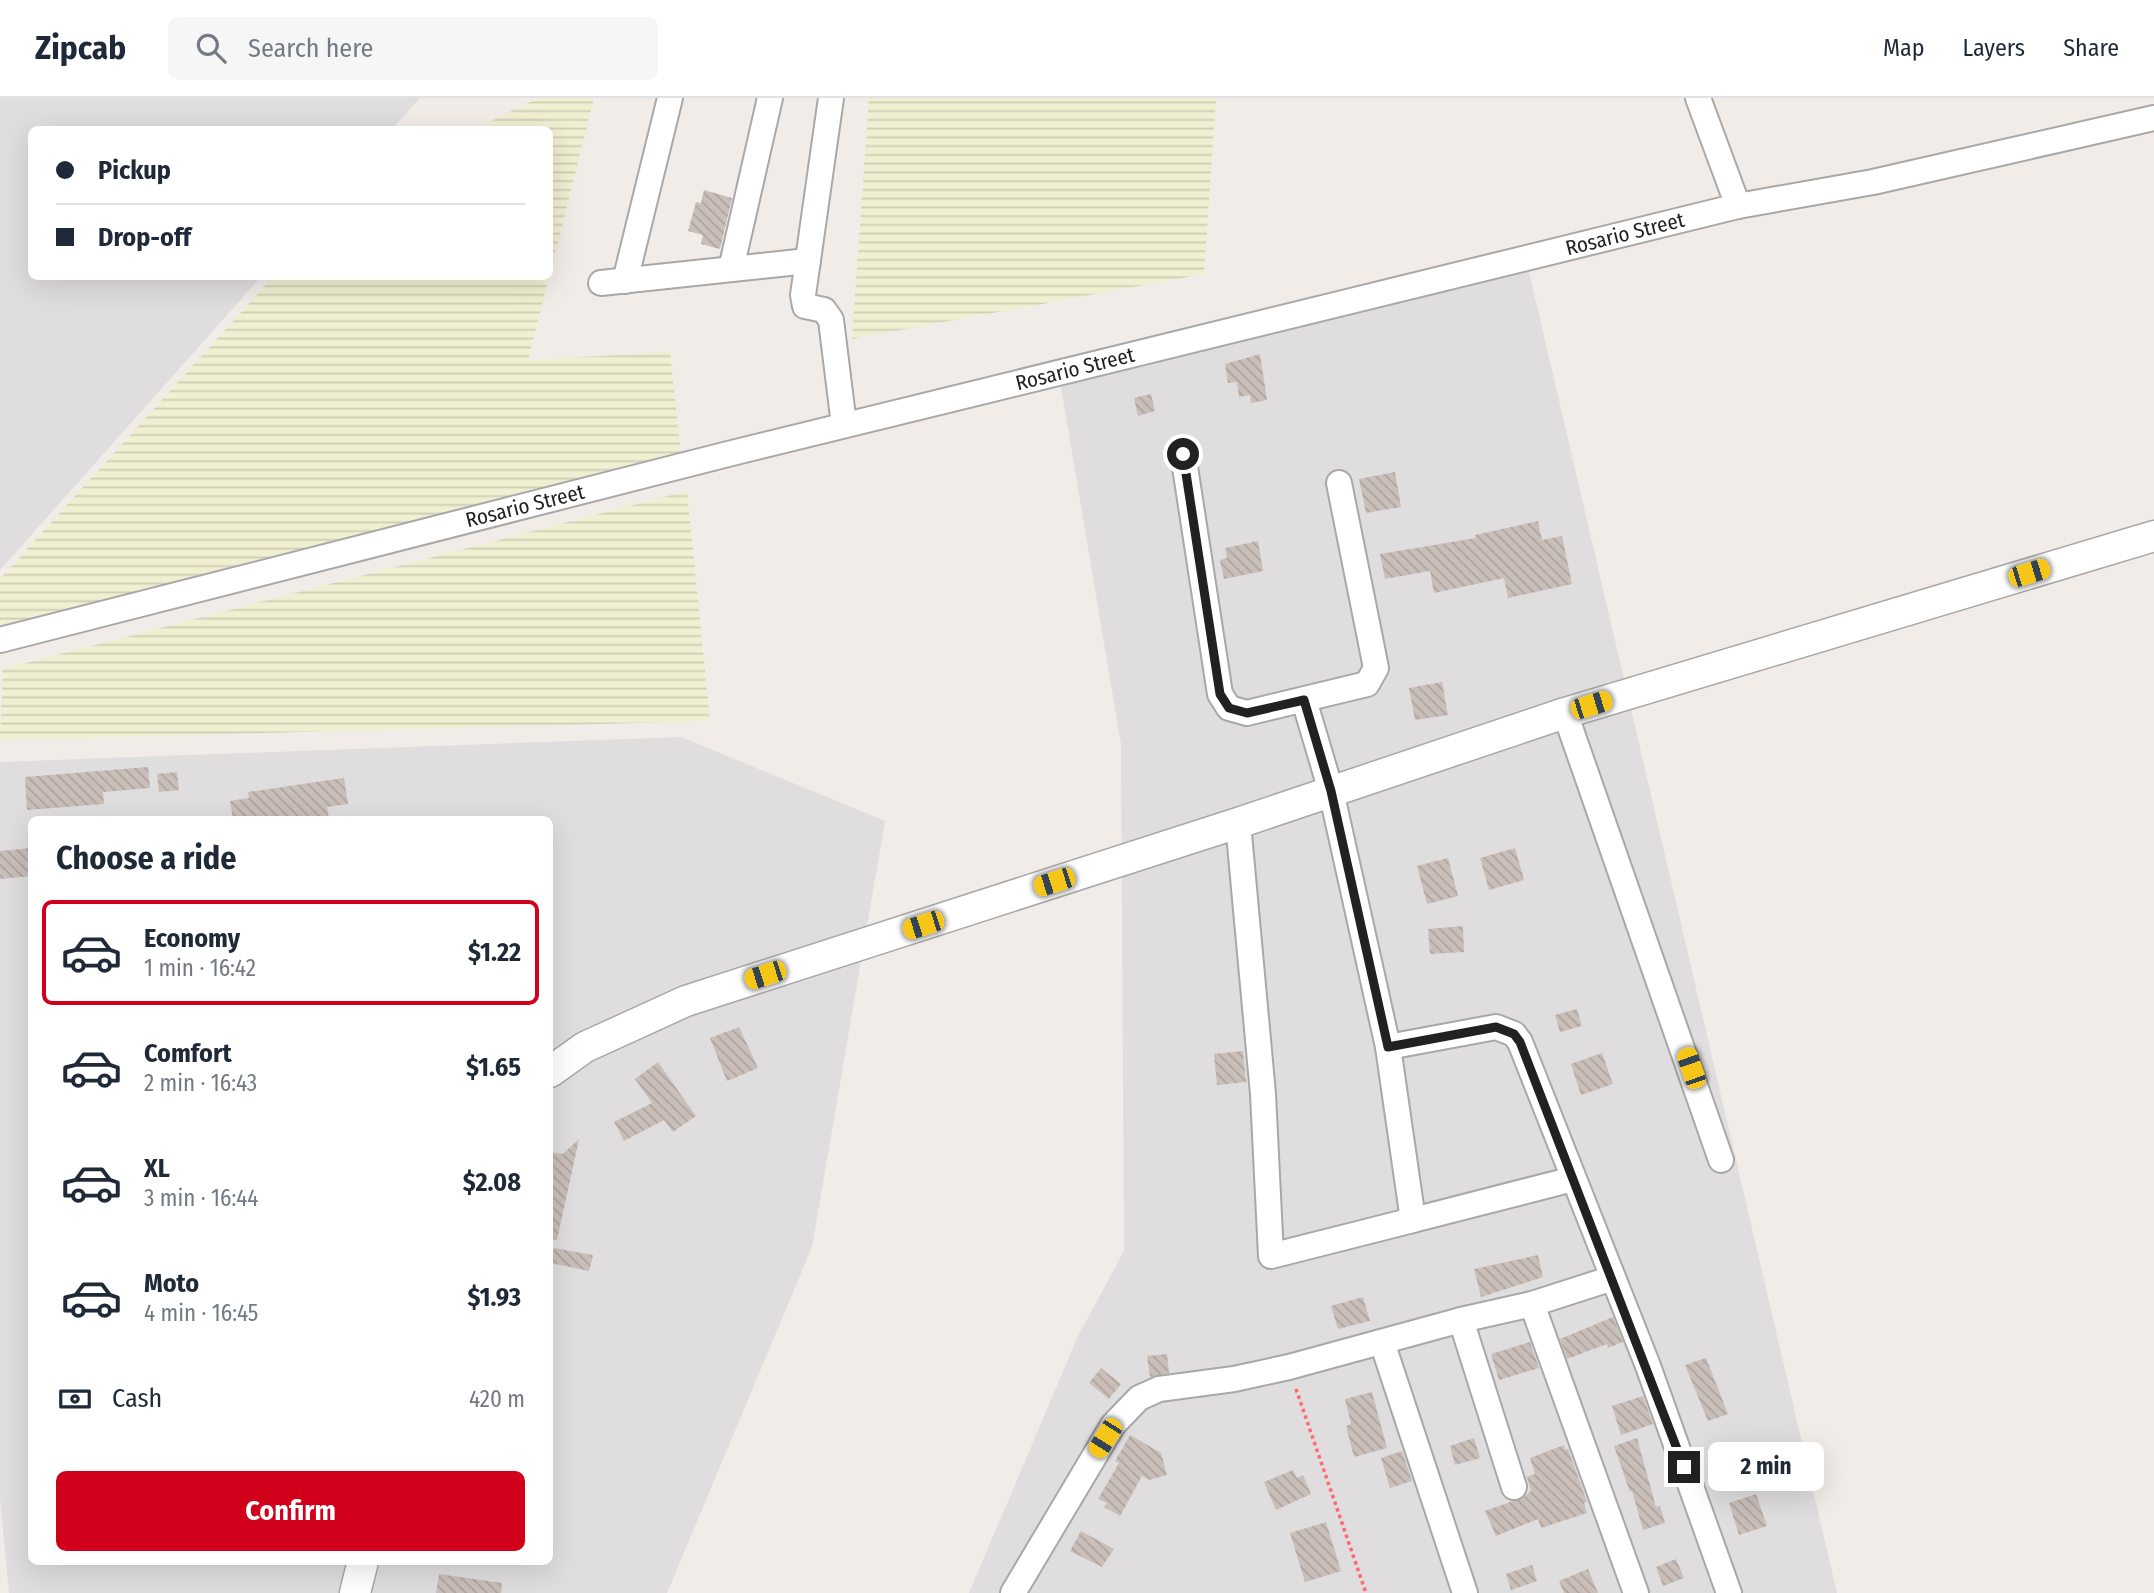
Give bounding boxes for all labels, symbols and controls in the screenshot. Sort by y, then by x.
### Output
search box [168,17,658,80]
text: Zipcab [35,28,126,68]
icon: search [192,29,230,67]
text: Search here [248,33,373,64]
text: Map [1883,34,1925,62]
text: Layers [1963,34,2025,62]
text: Share [2063,34,2119,62]
text: Pickup [98,155,171,186]
street label: Rosario Street [1563,207,1687,261]
text: Drop-off [98,222,191,253]
street label: Rosario Street [1013,342,1137,396]
route start [1167,438,1199,470]
street label: Rosario Street [463,479,587,533]
car [2006,557,2053,589]
car [1568,689,1615,721]
text: Choose a ride [56,839,237,877]
car [1031,866,1078,898]
car [900,909,947,941]
icon: car [60,921,123,984]
text: Economy [144,923,240,954]
text: $1.22 [468,937,521,968]
text: 1 min · 16:42 [144,954,256,982]
car [742,959,789,991]
icon: car [60,1036,123,1099]
text: Comfort [144,1038,232,1069]
car [1675,1045,1708,1091]
text: $1.65 [466,1052,521,1083]
text: 2 min · 16:43 [144,1069,257,1097]
icon: car [60,1151,123,1214]
text: XL [144,1153,170,1184]
text: $2.08 [463,1167,521,1198]
text: 3 min · 16:44 [144,1184,258,1212]
icon: car [60,1266,123,1329]
text: Moto [144,1268,199,1299]
text: $1.93 [467,1282,521,1313]
text: 4 min · 16:45 [144,1299,258,1327]
icon: cash [56,1380,94,1418]
text: Cash [112,1383,162,1414]
text: 420 m [469,1385,525,1413]
car [1085,1415,1126,1461]
callout: 2 min [1708,1442,1824,1492]
route end [1668,1451,1700,1483]
text: 2 min [1741,1452,1792,1480]
button: Confirm [56,1471,525,1551]

